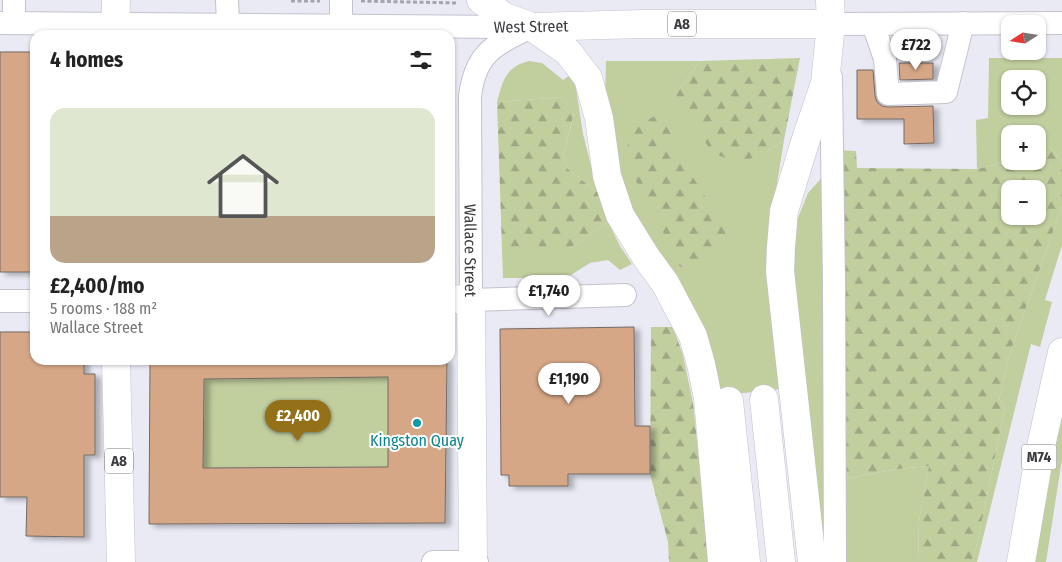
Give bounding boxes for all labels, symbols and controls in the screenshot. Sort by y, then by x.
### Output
road number: A8 [668,12,696,36]
north arrow [1001,15,1046,60]
map controls [1001,15,1046,225]
street label: West Street [493,16,569,37]
pin: £722 [886,28,946,71]
text: £722 [901,35,931,54]
icon: filters [407,46,435,74]
text: 4 homes [50,47,123,73]
button: locate [1001,70,1046,115]
button: + [1001,125,1046,170]
icon: home [198,141,288,231]
button: − [1001,180,1046,225]
street label: Wallace Street [461,204,480,298]
text: £2,400/mo [50,273,144,299]
pin: £1,740 [508,274,590,317]
text: £1,740 [529,281,569,300]
text: 5 rooms · 188 m² [50,299,157,318]
text: Wallace Street [50,318,143,337]
pin: £1,190 [528,362,610,405]
text: £1,190 [549,369,589,388]
pin: £2,400 [257,400,339,442]
text: £2,400 [276,406,320,425]
marker: Kingston Quay [411,417,423,429]
place label: Kingston Quay [370,431,465,450]
road number: M74 [1022,444,1056,470]
road number: A8 [105,448,133,474]

